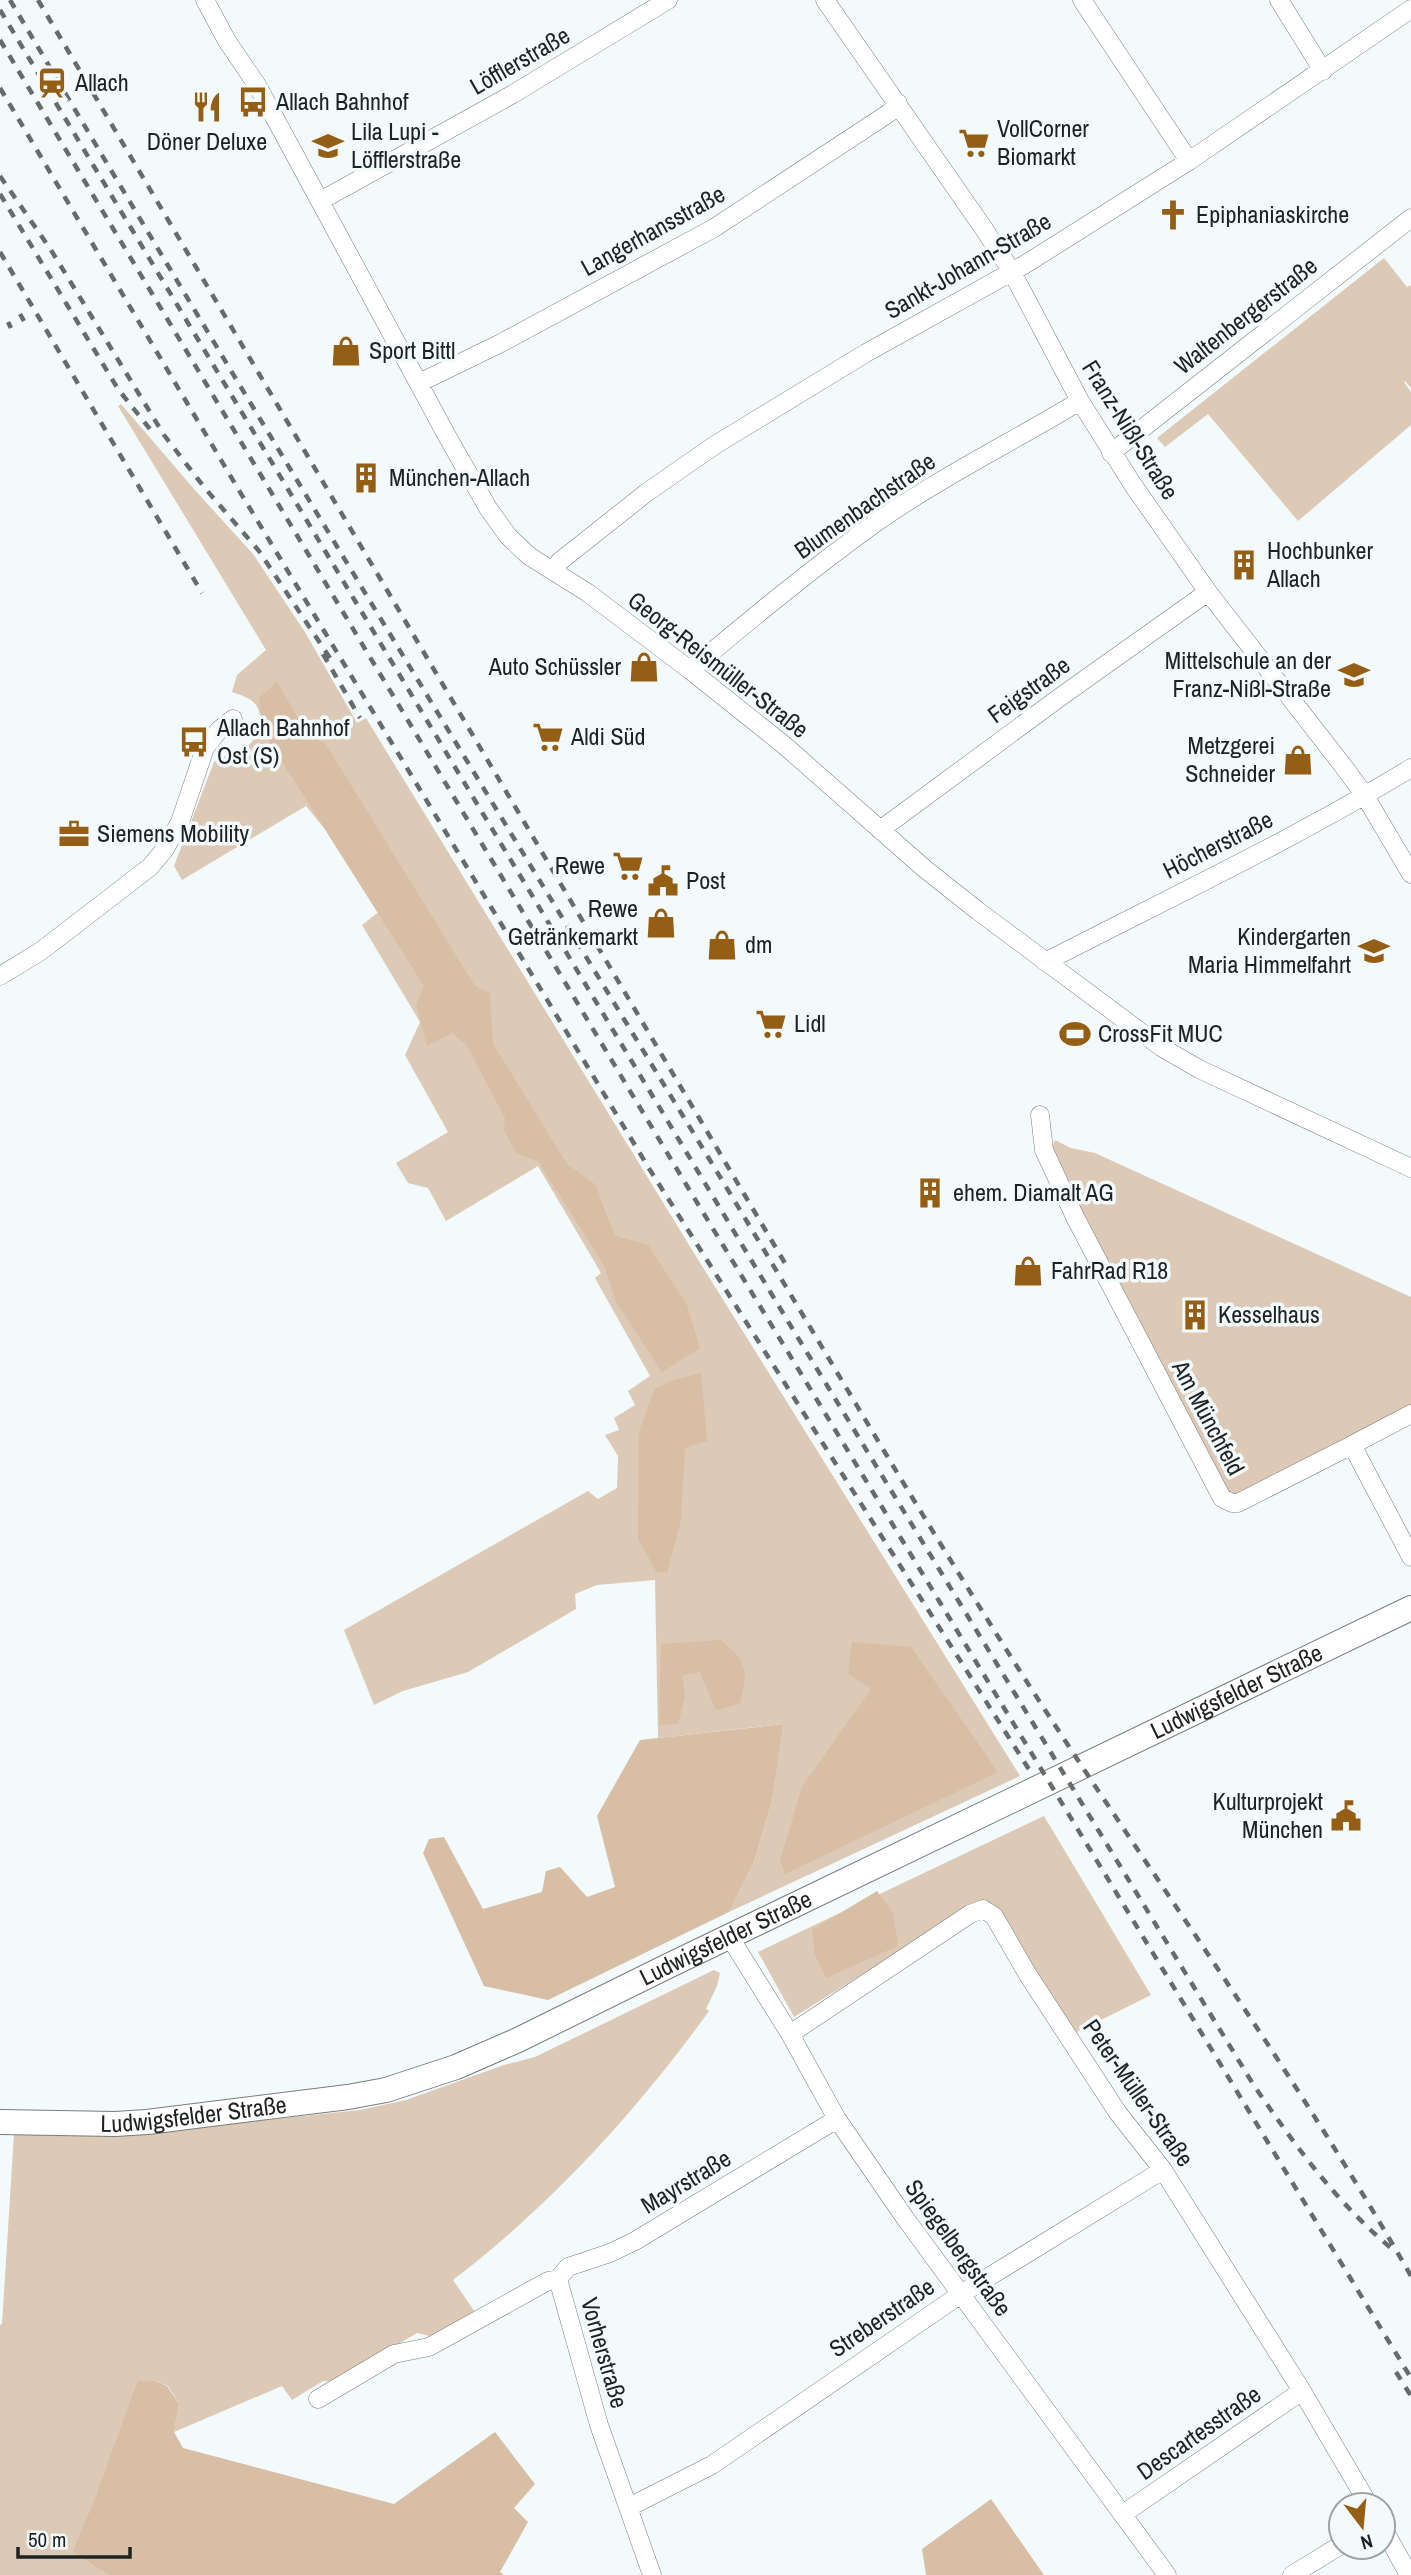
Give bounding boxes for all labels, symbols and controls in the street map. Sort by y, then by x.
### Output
street label: Löfflerstraße [464,19,575,102]
station icon: Allach [35,66,69,100]
place label: Allach [74,66,129,98]
bus stop icon: Allach Bahnhof [236,85,270,119]
place label: Allach Bahnhof [275,85,409,117]
restaurant icon: Döner Deluxe [190,90,224,124]
place label: VollCorner Biomarkt [997,112,1089,172]
place label: Lila Lupi - Löfflerstraße [351,115,461,175]
place label: Döner Deluxe [147,125,267,157]
supermarket icon: VollCorner Biomarkt [957,126,991,160]
school or university icon: Lila Lupi - Löfflerstraße [311,129,345,163]
street label: Langerhansstraße [575,177,730,283]
church icon: Epiphaniaskirche [1156,198,1190,232]
place label: Epiphaniaskirche [1196,198,1349,230]
street label: Sankt-Johann-Straße [878,205,1057,326]
street label: Waltenbergerstraße [1167,249,1323,381]
shop icon: Sport Bittl [329,334,363,368]
place label: Sport Bittl [369,334,455,366]
street label: Franz-Nißl-Straße [1075,354,1186,505]
street label: Blumenbachstraße [788,445,941,566]
building icon: München-Allach [349,461,383,495]
place label: München-Allach [389,461,530,493]
place label: Hochbunker Allach [1266,534,1374,594]
building icon: Hochbunker Allach [1227,548,1261,582]
street label: Georg-Reismüller-Straße [622,584,816,745]
place label: Mittelschule an der Franz-Nißl-Straße [1165,644,1331,704]
street label: Feigstraße [981,649,1076,730]
place label: Auto Schüssler [488,650,621,682]
shop icon: Auto Schüssler [627,650,661,684]
school or university icon: Mittelschule an der Franz-Nißl-Straße [1337,658,1371,692]
place label: Allach Bahnhof Ost (S) [216,711,350,771]
supermarket icon: Aldi Süd [531,720,565,754]
place label: Aldi Süd [570,720,645,752]
bus stop icon: Allach Bahnhof Ost (S) [177,725,211,759]
place label: Metzgerei Schneider [1185,729,1275,789]
shop icon: Metzgerei Schneider [1281,743,1315,777]
street label: Höcherstraße [1157,803,1278,885]
office icon: Siemens Mobility [57,817,91,851]
place label: Siemens Mobility [97,817,249,849]
place label: Rewe [555,849,605,881]
supermarket icon: Rewe [611,849,645,883]
public building icon: Post [646,864,680,898]
place label: Post [686,864,726,896]
place label: Rewe Getränkemarkt [508,892,639,952]
shop icon: Rewe Getränkemarkt [644,906,678,940]
place label: Kindergarten Maria Himmelfahrt [1188,920,1352,980]
shop icon: dm [705,928,739,962]
place label: dm [745,928,772,960]
school or university icon: Kindergarten Maria Himmelfahrt [1357,934,1391,968]
supermarket icon: Lidl [754,1007,788,1041]
place label: Lidl [794,1007,826,1039]
sports icon: CrossFit MUC [1058,1017,1092,1051]
place label: CrossFit MUC [1098,1017,1223,1049]
building icon: ehem. Diamalt AG [913,1176,947,1210]
place label: ehem. Diamalt AG [953,1176,1114,1208]
shop icon: FahrRad R18 [1011,1254,1045,1288]
place label: FahrRad R18 [1051,1254,1168,1286]
building icon: Kesselhaus [1178,1298,1212,1332]
place label: Kesselhaus [1218,1298,1320,1330]
street label: Am Münchfeld [1165,1354,1253,1481]
street label: Ludwigsfelder Straße [1145,1636,1327,1746]
place label: Kulturprojekt München [1213,1785,1324,1845]
public building icon: Kulturprojekt München [1329,1799,1363,1833]
street label: Ludwigsfelder Straße [634,1882,817,1992]
street label: Peter-Müller-Straße [1076,2012,1201,2172]
street label: Ludwigsfelder Straße [100,2088,288,2139]
street label: Mayrstraße [635,2142,736,2220]
street label: Spiegelbergstraße [898,2173,1019,2322]
street label: Streberstraße [823,2270,940,2364]
street label: Vorherstraße [574,2294,636,2412]
street label: Descartesstraße [1130,2378,1267,2487]
north arrow [1327,2491,1397,2561]
scale bar [18,2516,130,2560]
text: 50 m [28,2525,66,2554]
text: N [1358,2528,1376,2556]

